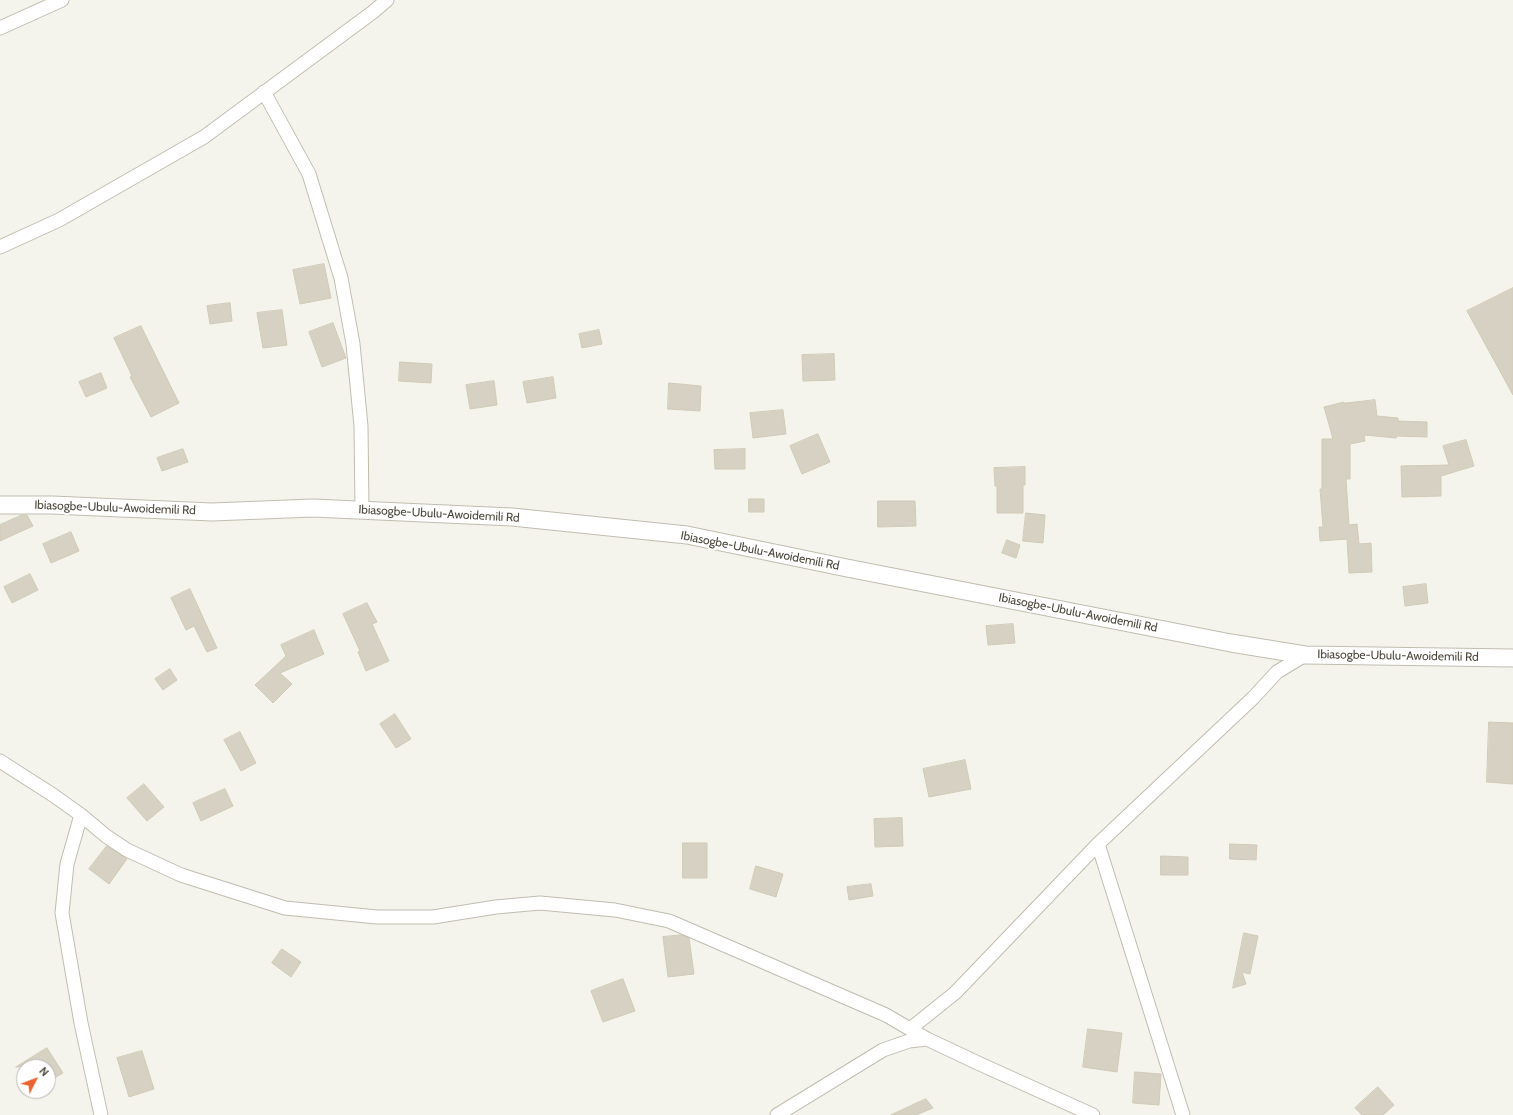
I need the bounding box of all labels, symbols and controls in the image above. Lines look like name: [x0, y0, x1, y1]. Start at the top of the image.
street label: Ibiasogbe-Ubulu-Awoidemili Rd: [34, 498, 196, 518]
street label: Ibiasogbe-Ubulu-Awoidemili Rd: [358, 503, 520, 525]
street label: Ibiasogbe-Ubulu-Awoidemili Rd: [679, 529, 841, 573]
street label: Ibiasogbe-Ubulu-Awoidemili Rd: [997, 591, 1159, 635]
street label: Ibiasogbe-Ubulu-Awoidemili Rd: [1317, 647, 1479, 665]
north arrow: [16, 1059, 56, 1099]
text: N: [36, 1064, 52, 1079]

